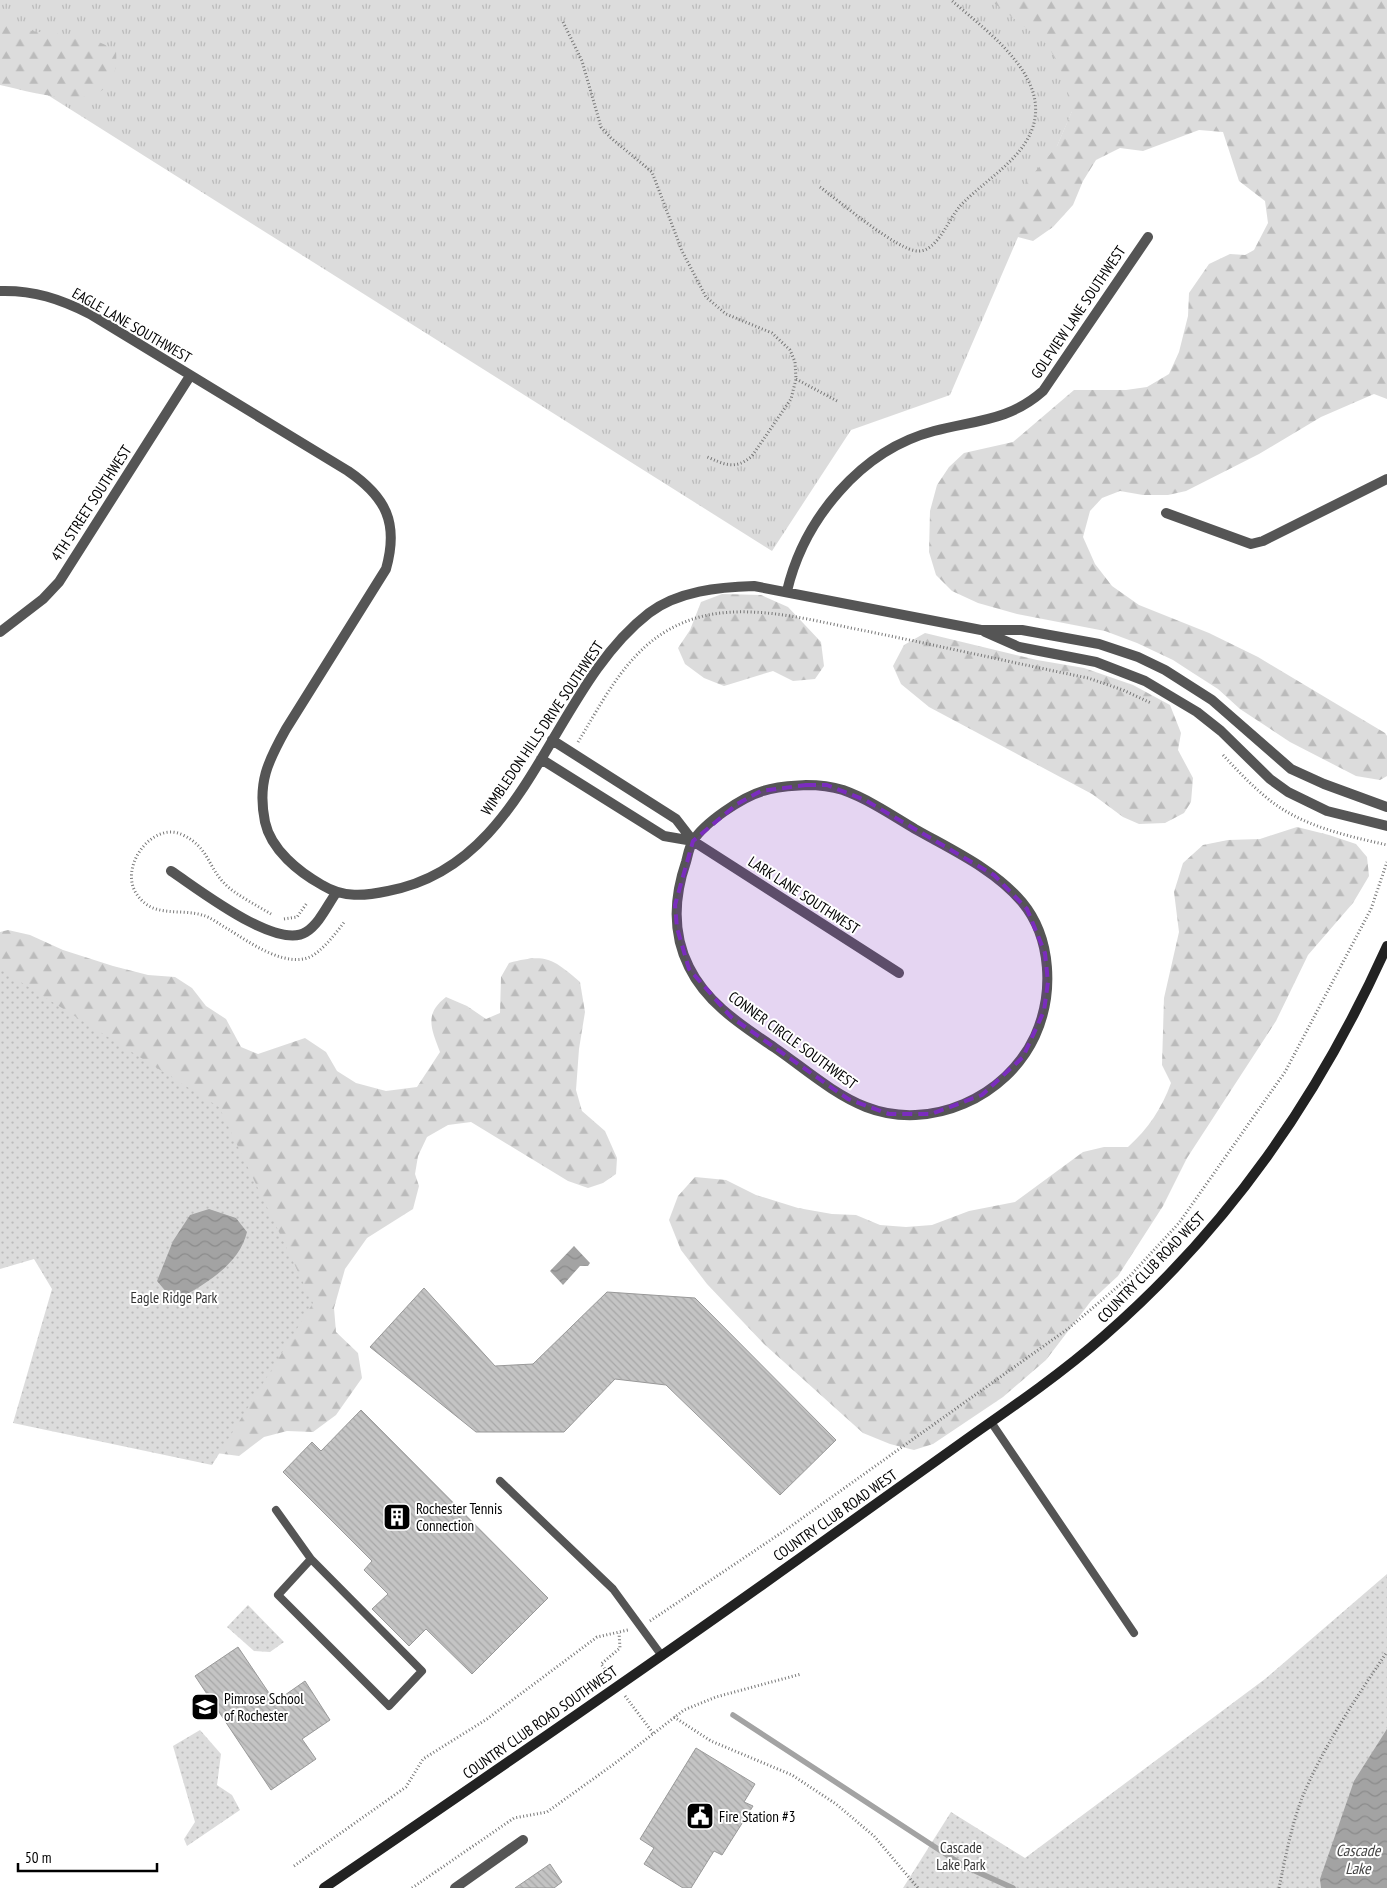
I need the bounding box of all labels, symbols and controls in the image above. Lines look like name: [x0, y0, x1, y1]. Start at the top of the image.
street label: GOLFVIEW LANE SOUTHWEST: [1027, 242, 1130, 382]
street label: EAGLE LANE SOUTHWEST: [69, 283, 195, 367]
street label: 4TH STREET SOUTHWEST: [47, 441, 136, 564]
street label: WIMBLEDON HILLS DRIVE SOUTHWEST: [477, 637, 608, 819]
street label: LARK LANE SOUTHWEST: [745, 852, 863, 938]
street label: CONNER CIRCLE SOUTHWEST: [725, 987, 861, 1093]
street label: COUNTRY CLUB ROAD WEST: [1093, 1207, 1209, 1326]
park label: Eagle Ridge Park: [131, 1288, 218, 1307]
street label: COUNTRY CLUB ROAD WEST: [769, 1465, 901, 1565]
place label: Rochester Tennis Connection: [416, 1499, 502, 1535]
building icon: Rochester Tennis Connection: [382, 1502, 412, 1532]
street label: COUNTRY CLUB ROAD SOUTHWEST: [459, 1661, 621, 1783]
place label: Pimrose School of Rochester: [224, 1689, 304, 1725]
school or university icon: Pimrose School of Rochester: [190, 1692, 220, 1722]
public building icon: Fire Station #3: [685, 1801, 715, 1831]
place label: Fire Station #3: [719, 1807, 796, 1826]
park label: Cascade Lake Park: [936, 1838, 986, 1874]
scale bar: [18, 1840, 156, 1872]
water label: Cascade Lake: [1336, 1840, 1382, 1878]
text: 50 m: [25, 1848, 51, 1867]

